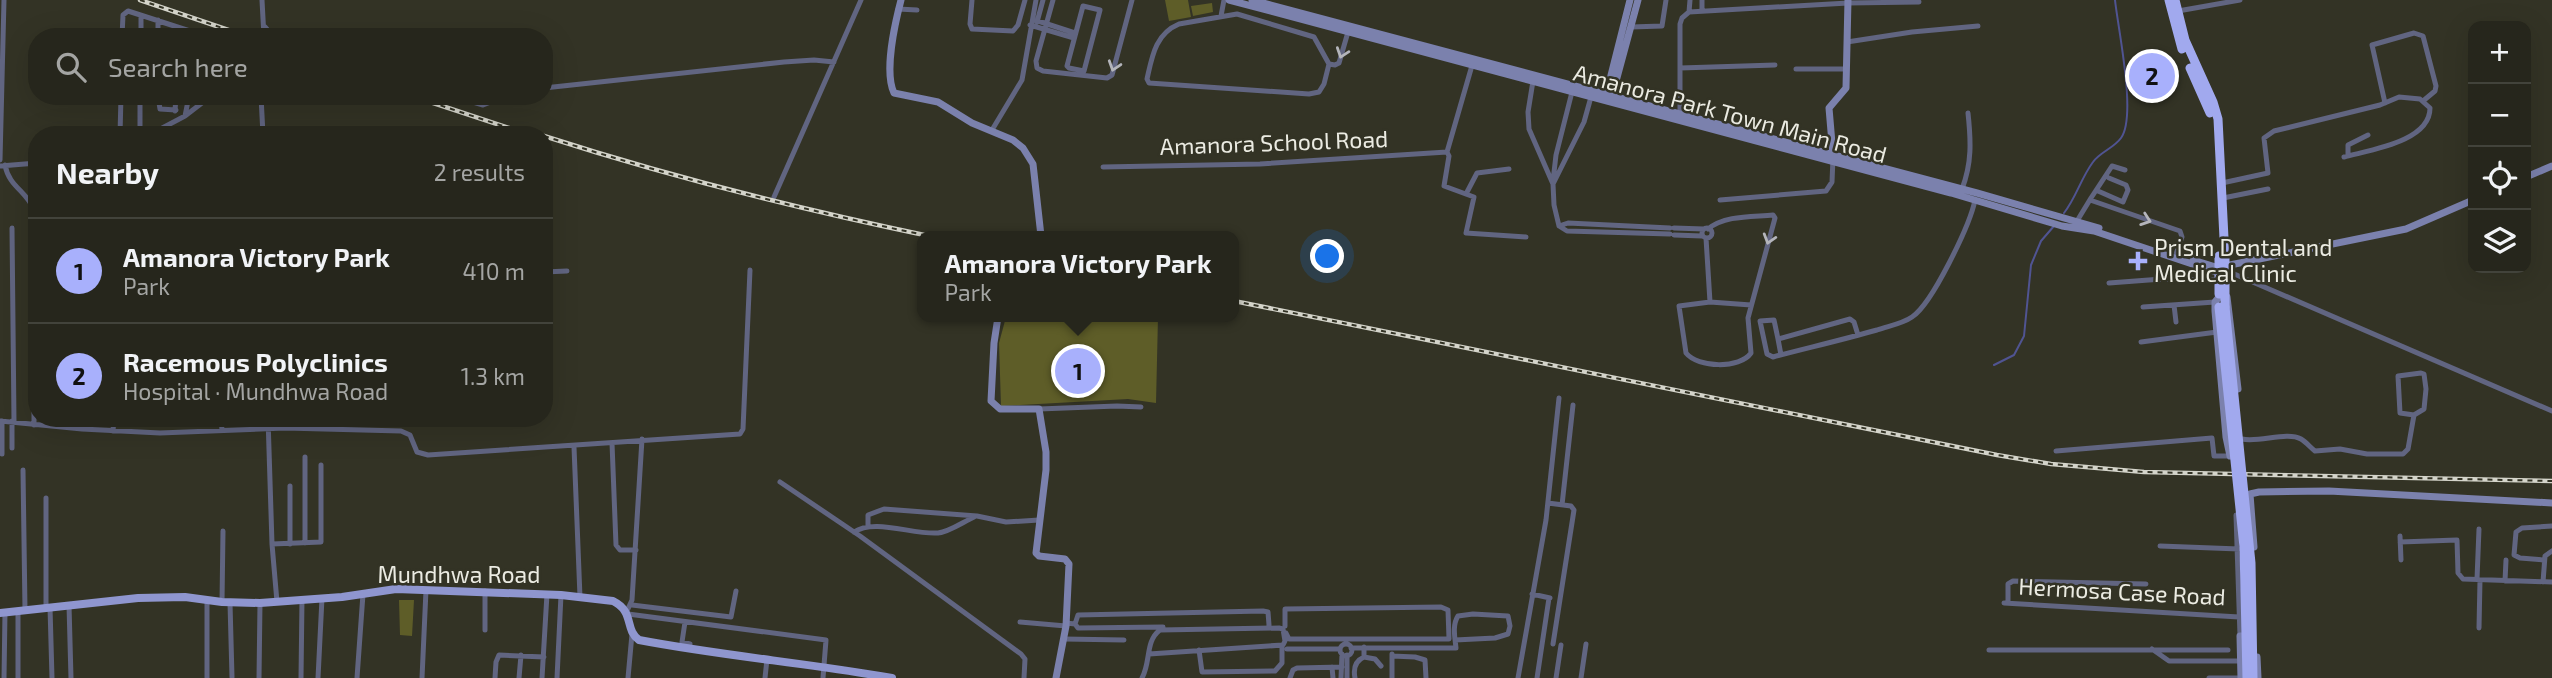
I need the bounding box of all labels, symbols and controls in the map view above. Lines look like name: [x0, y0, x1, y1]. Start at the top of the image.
map controls: [2468, 21, 2531, 273]
button: +: [2468, 21, 2531, 84]
search box: [28, 28, 553, 105]
one-way arrow: [1336, 46, 1350, 58]
icon: search: [52, 48, 90, 86]
pin: 2: [2129, 50, 2175, 102]
text: Search here: [108, 51, 248, 82]
street label: Amanora Park Town Main Road: [1571, 58, 1890, 168]
one-way arrow: [1108, 59, 1122, 71]
button: −: [2468, 84, 2531, 147]
street label: Amanora School Road: [1159, 124, 1389, 160]
button: locate: [2468, 147, 2531, 210]
text: Nearby: [56, 154, 159, 190]
text: 2 results: [434, 158, 525, 186]
button: layers: [2468, 210, 2531, 273]
one-way arrow: [2140, 212, 2152, 226]
popup: [917, 231, 1239, 322]
one-way arrow: [1763, 233, 1778, 245]
place label: Prism Dental and Medical Clinic: [2154, 233, 2332, 287]
your location: [1310, 239, 1344, 273]
text: Amanora Victory Park: [123, 241, 390, 272]
text: Amanora Victory Park: [945, 247, 1211, 278]
marker: Prism Dental and Medical Clinic: [2128, 251, 2148, 271]
text: 1: [74, 257, 84, 285]
text: 410 m: [463, 257, 525, 285]
text: Park: [123, 272, 170, 300]
text: Park: [945, 278, 992, 306]
pin: 1: [1055, 345, 1101, 397]
text: Racemous Polyclinics: [123, 346, 388, 377]
text: 2: [72, 362, 86, 390]
text: 1.3 km: [461, 362, 525, 390]
text: Hospital · Mundhwa Road: [123, 377, 388, 405]
street label: Mundhwa Road: [378, 560, 540, 588]
street label: Hermosa Case Road: [2018, 572, 2226, 610]

